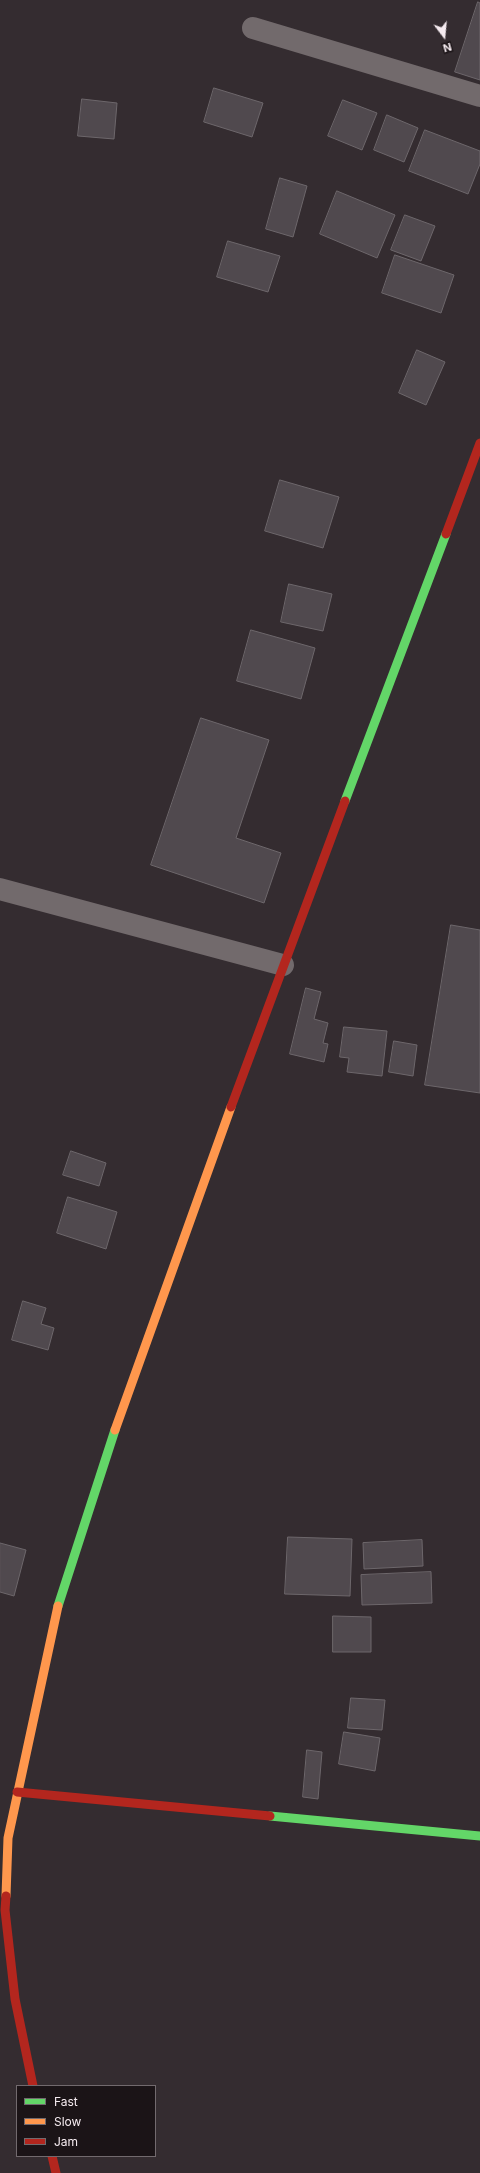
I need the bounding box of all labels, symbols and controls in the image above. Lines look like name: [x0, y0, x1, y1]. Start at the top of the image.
north arrow: [424, 16, 464, 56]
text: N: [441, 40, 453, 55]
legend: [16, 2085, 156, 2157]
text: Fast: [54, 2094, 78, 2109]
text: Slow: [54, 2114, 81, 2129]
text: Jam: [54, 2134, 78, 2149]

